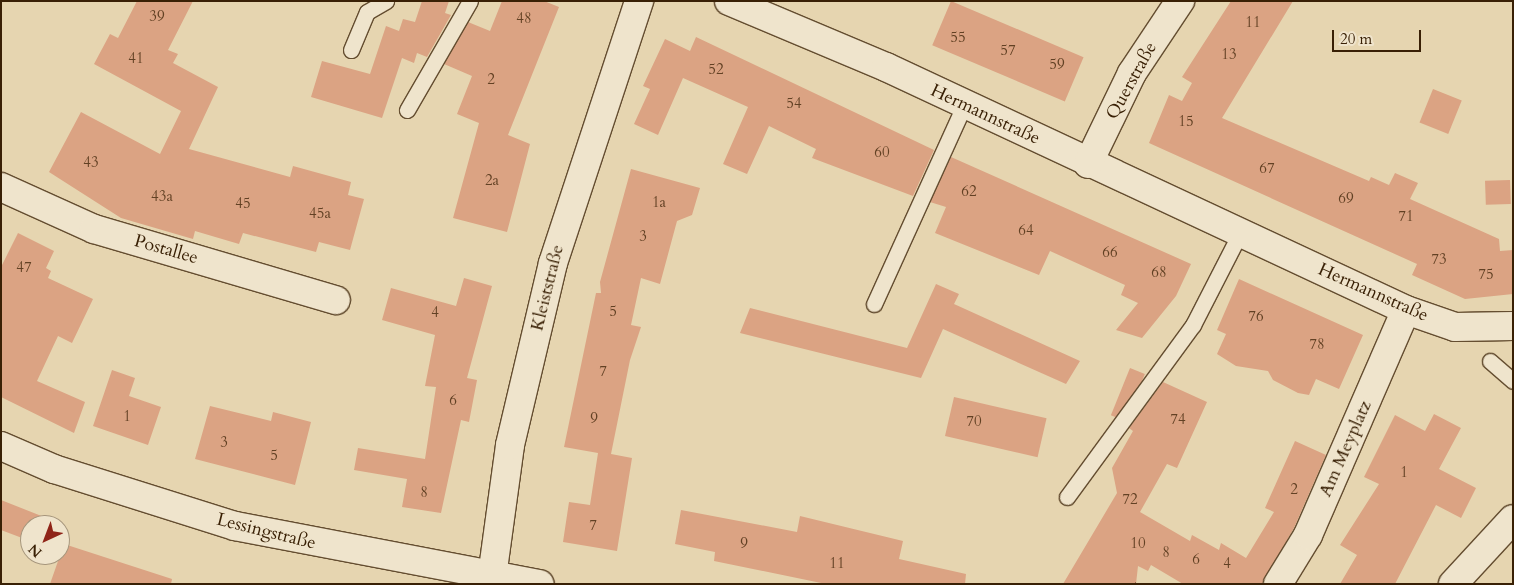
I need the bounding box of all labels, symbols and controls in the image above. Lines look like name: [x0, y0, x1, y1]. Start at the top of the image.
house number: 39: [149, 8, 165, 26]
house number: 48: [516, 10, 532, 28]
house number: 11: [1245, 14, 1261, 32]
scale bar: [1334, 20, 1423, 52]
house number: 55: [950, 29, 966, 47]
text: 20 m: [1340, 29, 1372, 49]
street label: Querstraße: [1102, 39, 1162, 123]
house number: 57: [1000, 42, 1016, 60]
house number: 13: [1221, 46, 1237, 64]
house number: 41: [128, 50, 144, 68]
house number: 59: [1049, 56, 1065, 74]
house number: 52: [708, 61, 724, 79]
house number: 2: [487, 71, 495, 89]
street label: Hermannstraße: [927, 80, 1043, 150]
house number: 54: [786, 95, 802, 113]
house number: 15: [1178, 113, 1194, 131]
house number: 60: [874, 144, 890, 162]
house number: 43: [83, 154, 99, 172]
house number: 67: [1259, 160, 1275, 178]
house number: 2a: [485, 172, 499, 190]
house number: 62: [961, 183, 977, 201]
house number: 43a: [151, 188, 173, 206]
house number: 69: [1338, 190, 1354, 208]
house number: 1a: [652, 194, 666, 212]
house number: 45: [235, 195, 251, 213]
house number: 45a: [309, 205, 331, 223]
house number: 71: [1398, 208, 1414, 226]
house number: 64: [1018, 222, 1034, 240]
house number: 3: [639, 228, 647, 246]
street label: Postallee: [132, 231, 200, 269]
street label: Kleiststraße: [527, 243, 569, 333]
house number: 66: [1102, 244, 1118, 262]
house number: 73: [1431, 251, 1447, 269]
house number: 47: [16, 259, 32, 277]
street label: Hermannstraße: [1315, 259, 1431, 327]
house number: 68: [1151, 264, 1167, 282]
house number: 75: [1478, 266, 1494, 284]
house number: 5: [609, 303, 617, 321]
house number: 4: [431, 304, 439, 322]
house number: 76: [1248, 308, 1264, 326]
house number: 78: [1309, 336, 1325, 354]
house number: 7: [599, 363, 607, 381]
house number: 6: [449, 392, 457, 410]
street label: Am Meyplatz: [1315, 397, 1377, 501]
house number: 1: [123, 408, 131, 426]
house number: 9: [590, 410, 598, 428]
house number: 74: [1170, 411, 1186, 429]
house number: 70: [966, 413, 982, 431]
house number: 3: [220, 434, 228, 452]
house number: 5: [270, 447, 278, 465]
house number: 1: [1400, 464, 1408, 482]
house number: 2: [1290, 481, 1298, 499]
house number: 8: [420, 484, 428, 502]
house number: 72: [1122, 491, 1138, 509]
street label: Lessingstraße: [214, 509, 318, 555]
north arrow: [20, 515, 70, 565]
house number: 7: [589, 517, 597, 535]
house number: 9: [740, 535, 748, 553]
house number: 10: [1130, 535, 1146, 553]
text: N: [24, 540, 46, 562]
house number: 8: [1162, 544, 1170, 562]
house number: 6: [1192, 551, 1200, 569]
house number: 11: [829, 555, 845, 573]
house number: 4: [1223, 555, 1231, 573]

